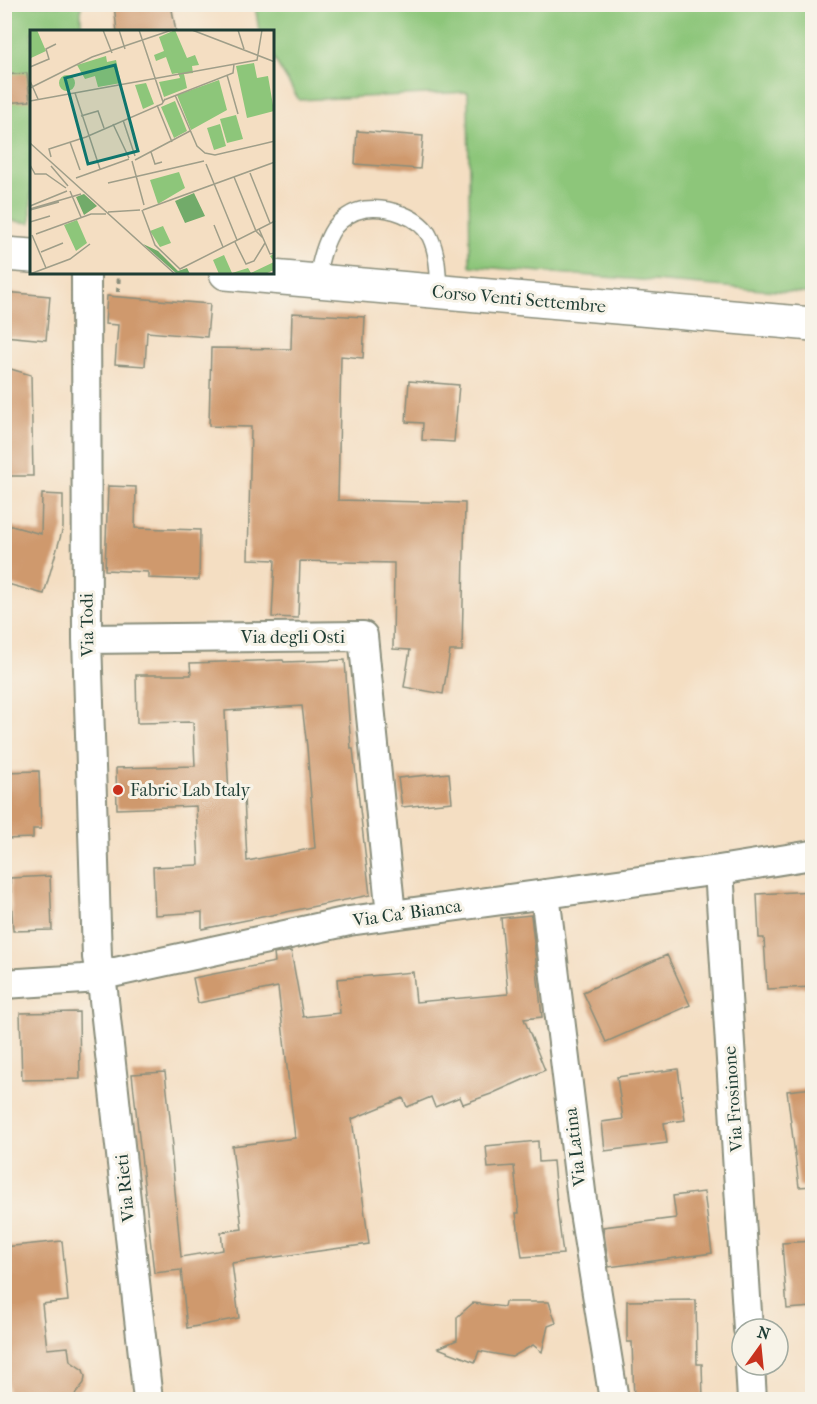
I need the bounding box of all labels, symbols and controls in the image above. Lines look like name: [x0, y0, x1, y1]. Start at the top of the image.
inset map: [30, 30, 274, 274]
street label: Corso Venti Settembre: [431, 281, 607, 318]
street label: Via Todi: [76, 592, 99, 658]
street label: Via degli Osti: [240, 627, 346, 648]
place label: Fabric Lab Italy: [130, 780, 251, 801]
marker: Fabric Lab Italy: [111, 783, 125, 797]
street label: Via Ca' Bianca: [351, 895, 463, 932]
street label: Via Frosinone: [719, 1045, 748, 1154]
street label: Via Latina: [560, 1106, 591, 1188]
street label: Via Rieti: [111, 1152, 140, 1224]
north arrow: [730, 1317, 790, 1377]
text: N: [755, 1322, 773, 1344]

